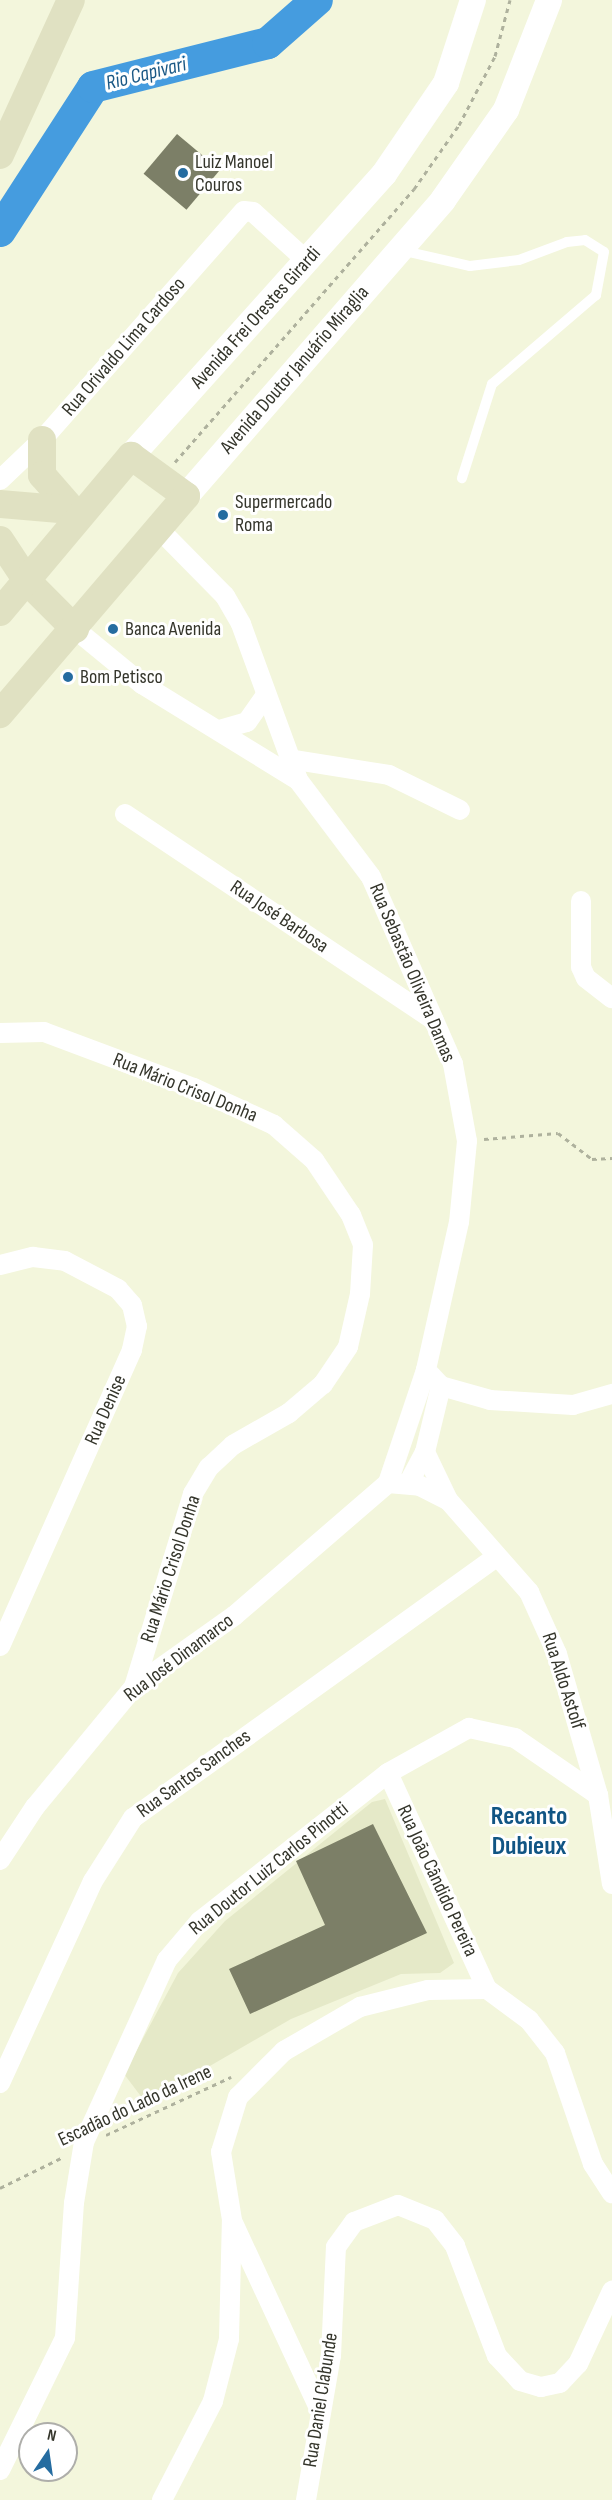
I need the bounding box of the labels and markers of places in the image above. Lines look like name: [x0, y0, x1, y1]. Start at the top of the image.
place label: Luiz Manoel Couros: [195, 150, 273, 197]
marker: Luiz Manoel Couros: [176, 166, 190, 180]
place label: Supermercado Roma: [235, 491, 332, 538]
marker: Supermercado Roma: [216, 508, 230, 522]
place label: Banca Avenida: [125, 617, 221, 641]
marker: Banca Avenida: [106, 622, 120, 636]
place label: Bom Petisco: [80, 665, 163, 689]
marker: Bom Petisco: [61, 670, 75, 684]

